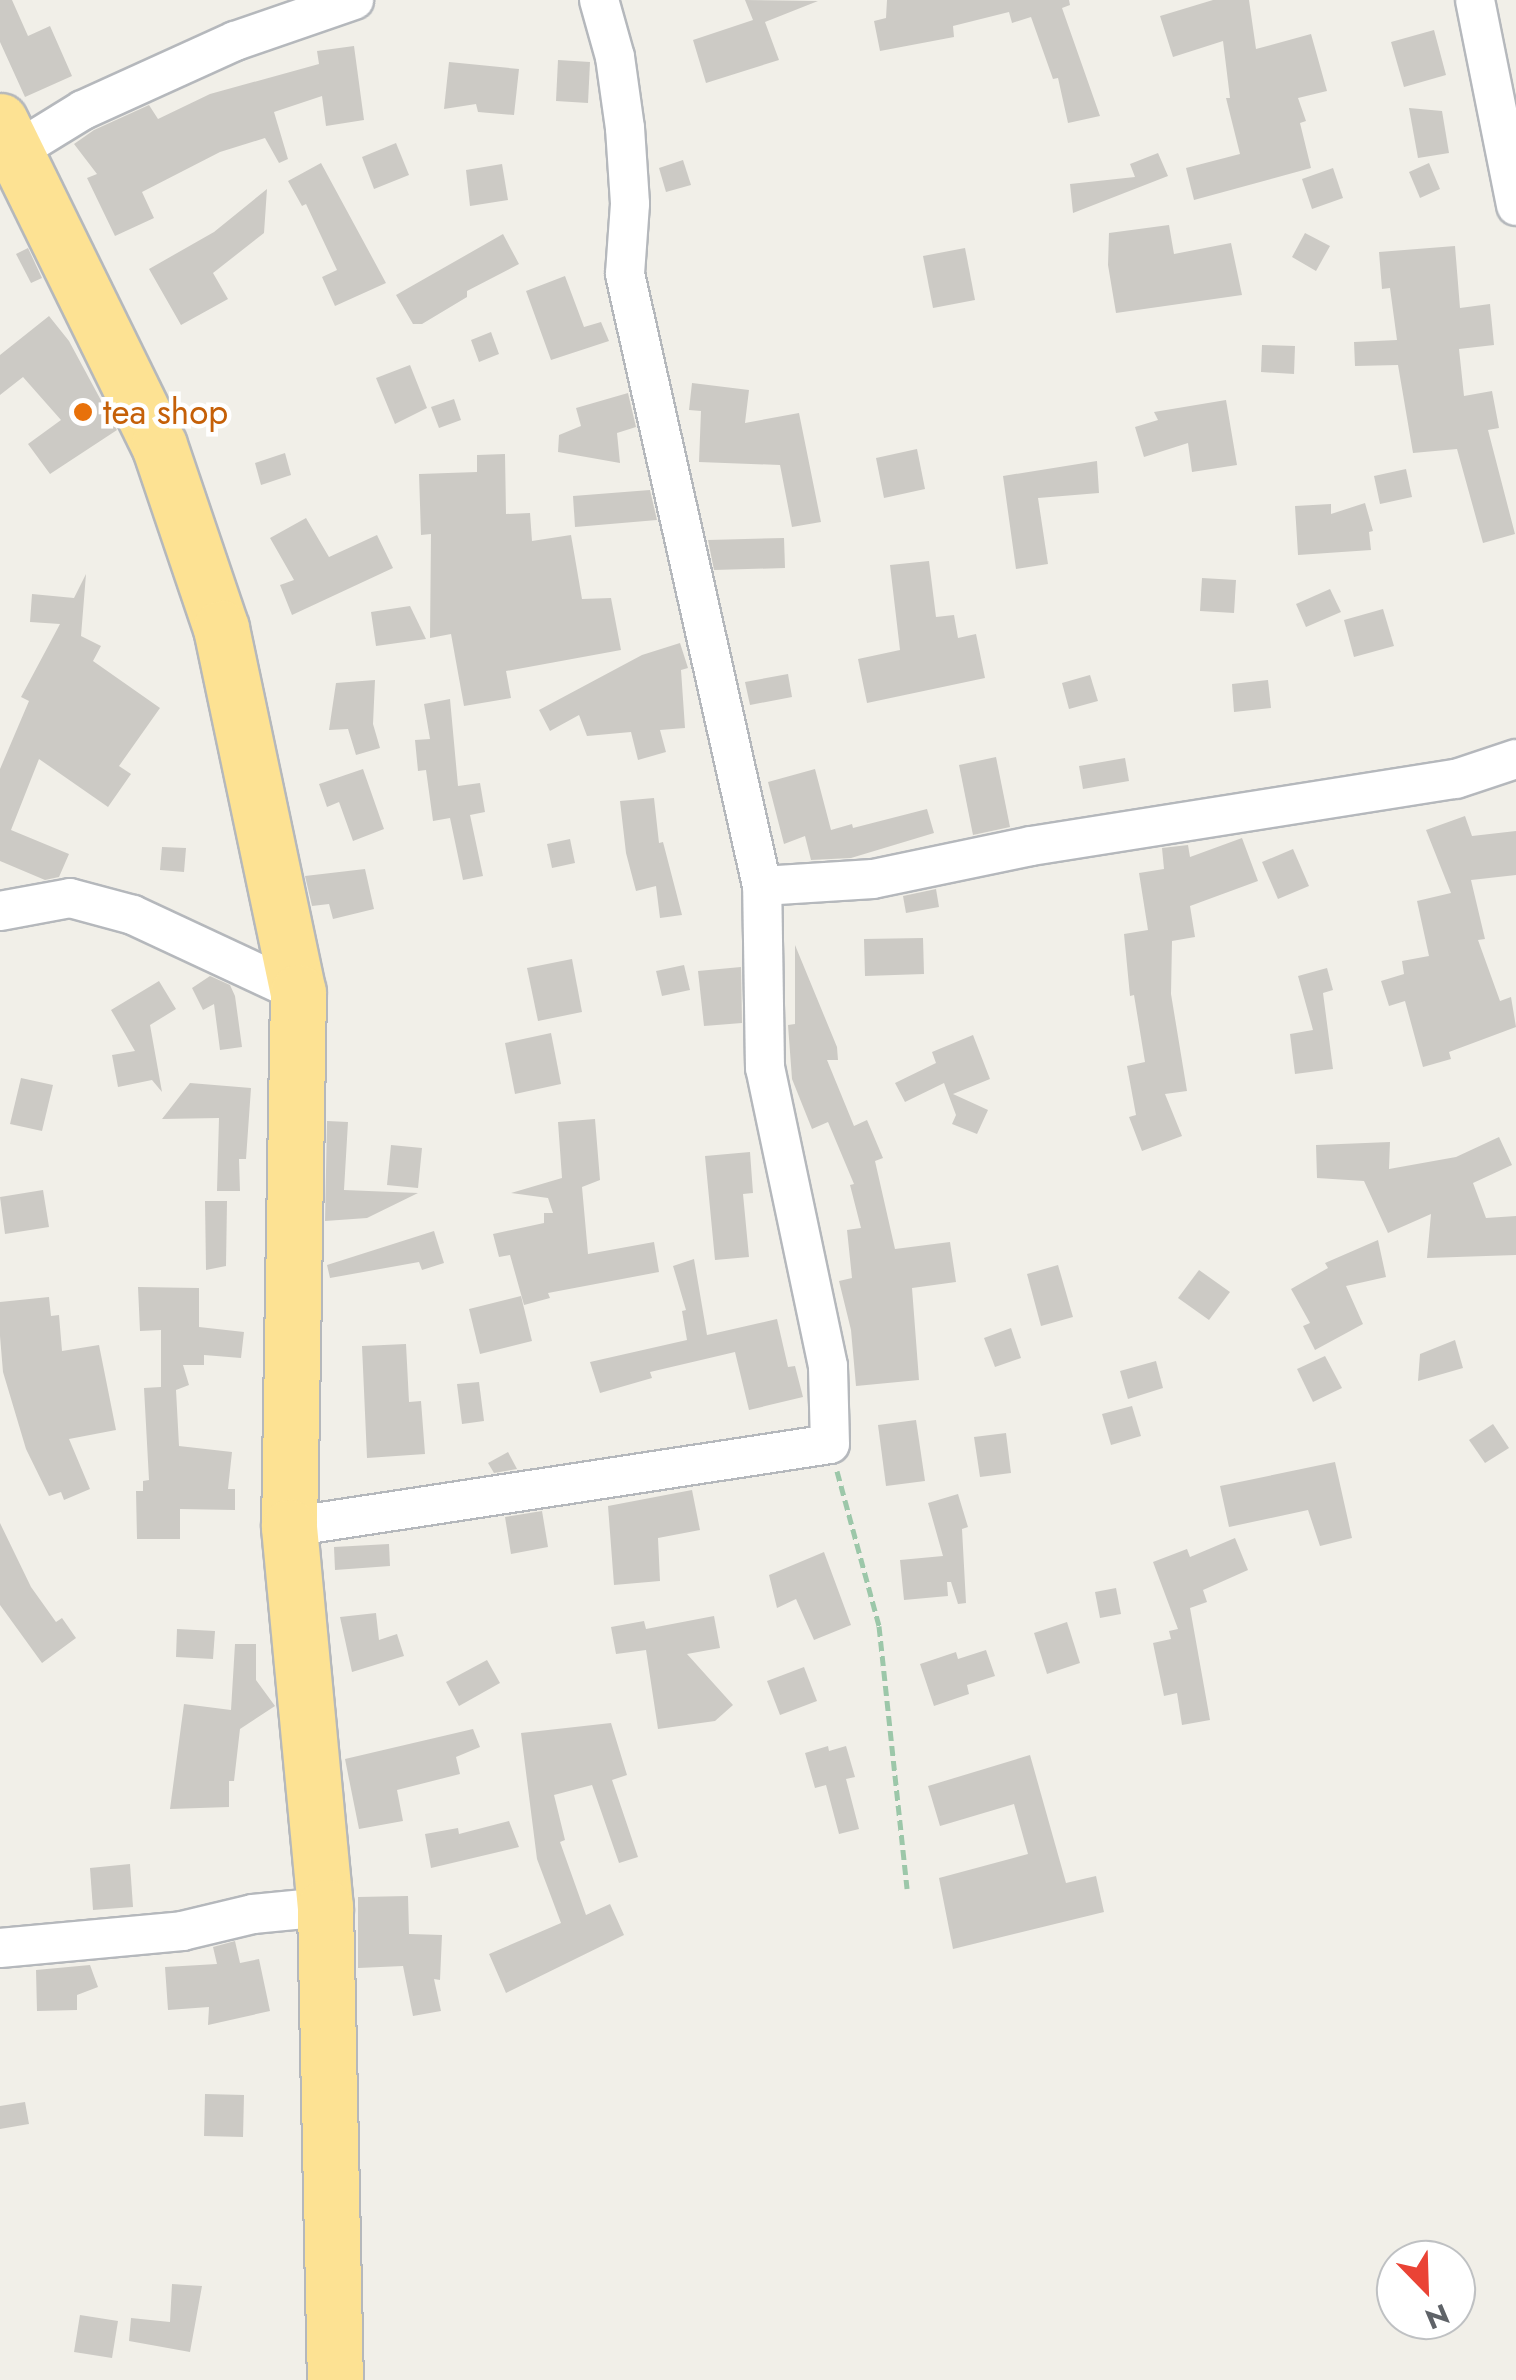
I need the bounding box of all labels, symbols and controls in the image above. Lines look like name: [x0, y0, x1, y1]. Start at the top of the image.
place label: tea shop: [103, 391, 228, 433]
marker: tea shop: [72, 401, 94, 423]
north arrow: [1376, 2240, 1476, 2340]
text: N: [1419, 2293, 1455, 2339]

